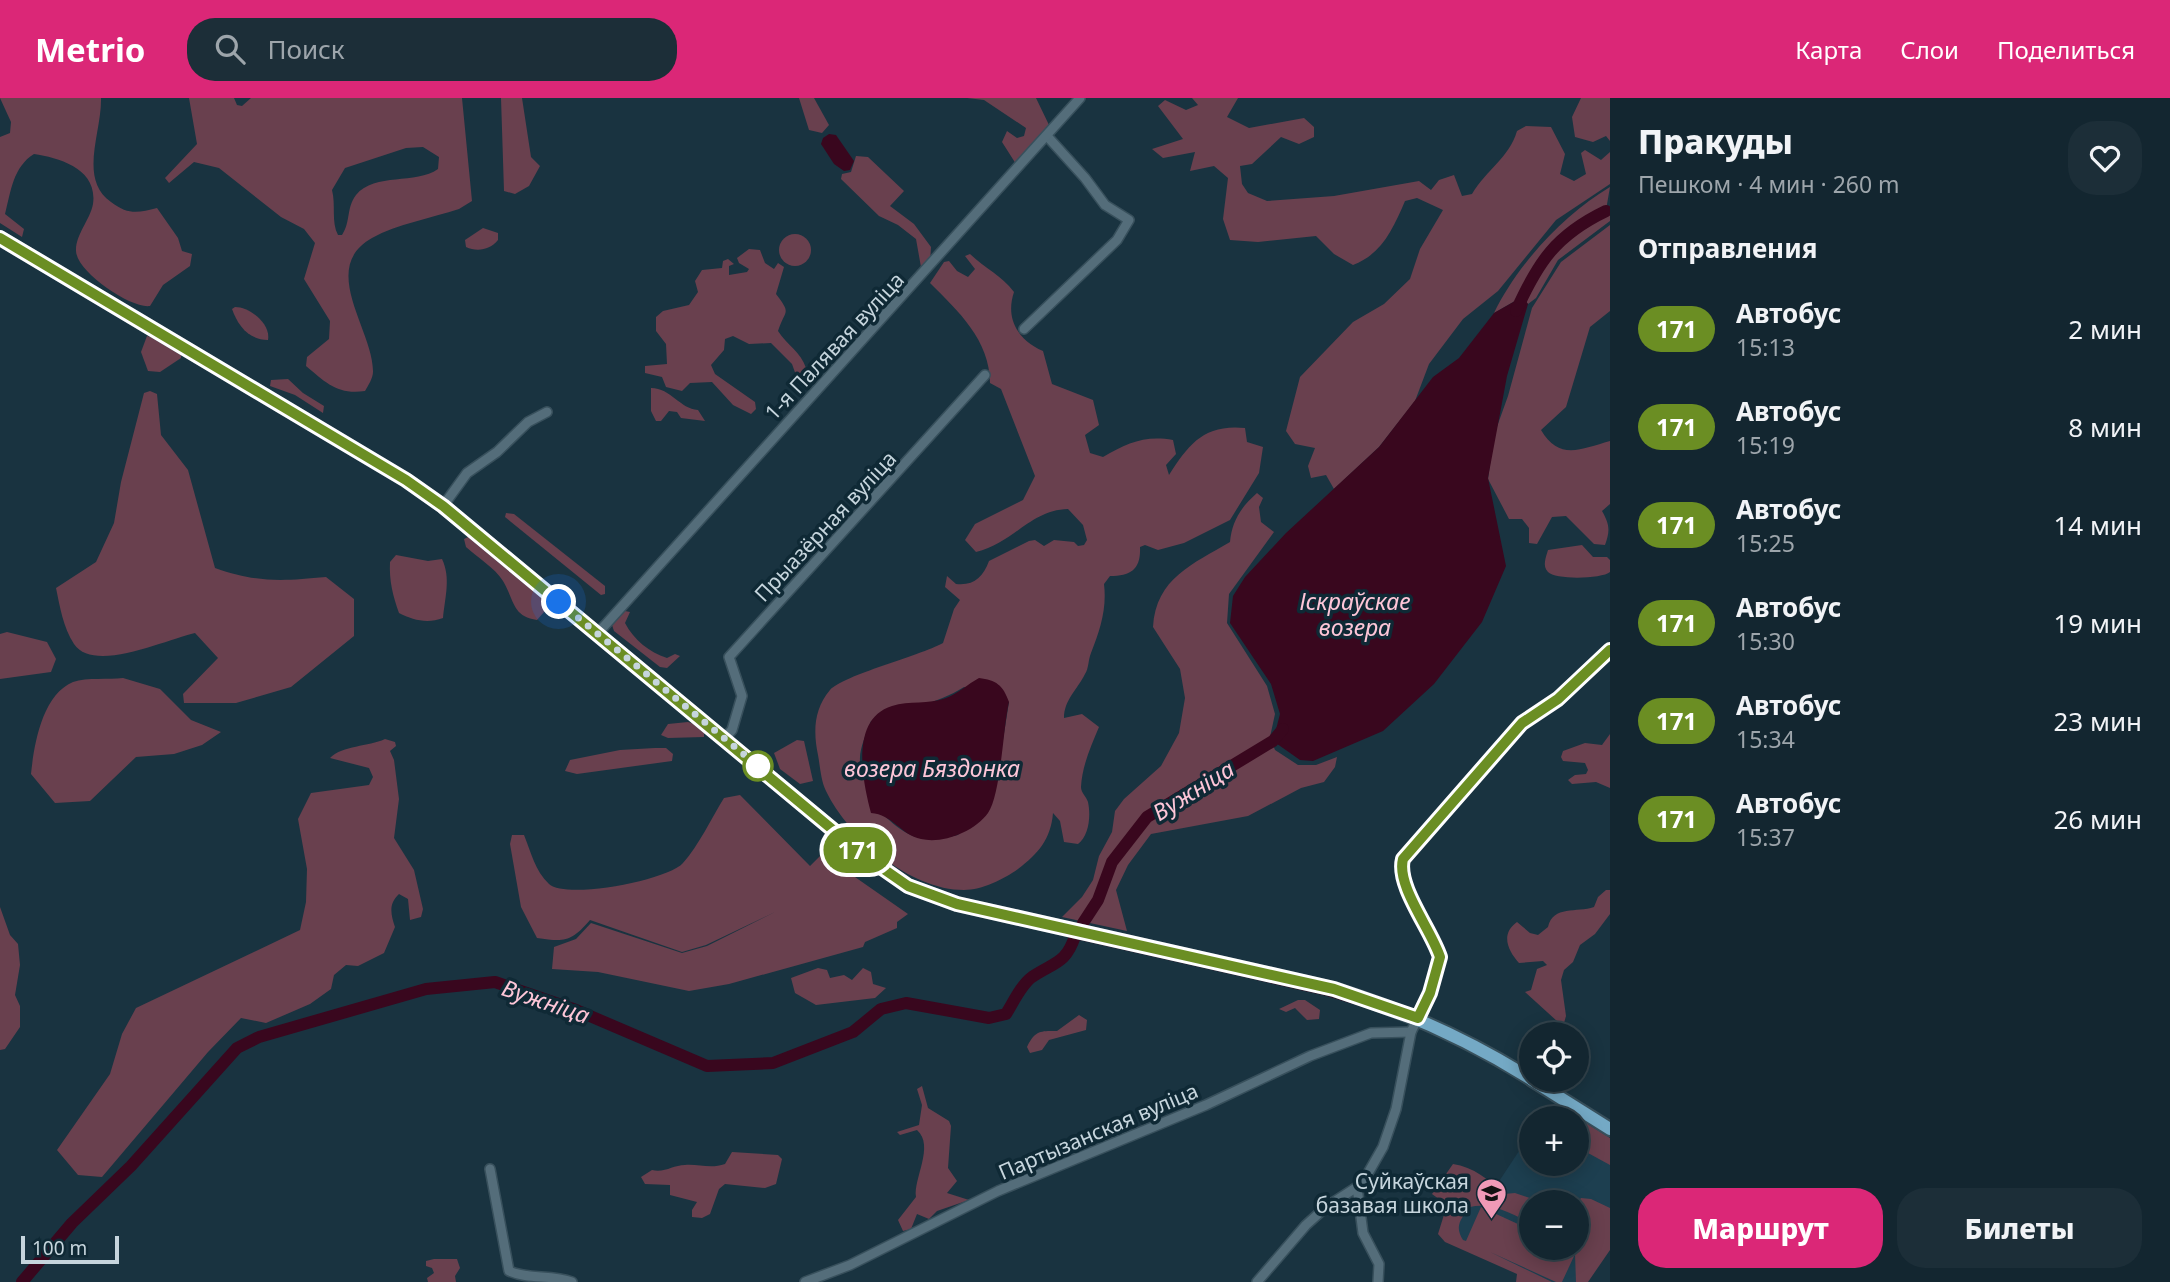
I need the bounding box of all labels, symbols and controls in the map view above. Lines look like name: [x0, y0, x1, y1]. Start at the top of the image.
search box: [187, 18, 677, 81]
text: Metrio: [35, 27, 145, 72]
icon: search: [211, 30, 249, 68]
text: Поиск: [267, 31, 345, 67]
text: Карта: [1795, 33, 1862, 66]
text: Слои: [1900, 33, 1959, 66]
text: Поделиться: [1997, 33, 2135, 66]
text: Пракуды: [1638, 119, 1793, 164]
button: heart: [2068, 121, 2142, 195]
text: Пешком · 4 мин · 260 m: [1638, 168, 1900, 200]
text: Отправления: [1638, 230, 1817, 266]
street label: 1-я Палявая вуліца: [758, 266, 910, 426]
text: Автобус: [1736, 295, 1841, 331]
text: 2 мин: [2068, 311, 2142, 347]
text: 171: [1656, 312, 1697, 345]
text: 15:13: [1736, 331, 1795, 363]
text: Автобус: [1736, 393, 1841, 429]
text: 8 мин: [2068, 409, 2142, 445]
text: 171: [1656, 410, 1697, 443]
text: 15:19: [1736, 429, 1795, 461]
street label: Прыазёрная вуліца: [748, 445, 902, 607]
text: Автобус: [1736, 491, 1841, 527]
text: 14 мин: [2053, 507, 2142, 543]
text: 171: [1656, 508, 1697, 541]
text: 15:25: [1736, 527, 1795, 559]
your location: [541, 584, 576, 619]
water label: Іскраўскае возера: [1299, 585, 1411, 643]
text: Автобус: [1736, 589, 1841, 625]
text: 19 мин: [2053, 605, 2142, 641]
text: 171: [1656, 606, 1697, 639]
text: 15:30: [1736, 625, 1795, 657]
text: Автобус: [1736, 687, 1841, 723]
text: 23 мин: [2053, 703, 2142, 739]
text: 171: [1656, 704, 1697, 737]
text: 15:34: [1736, 723, 1795, 755]
unlabelled marker: [743, 751, 773, 781]
water label: возера Бяздонка: [844, 752, 1020, 784]
water label: Вужніца: [1146, 752, 1240, 828]
text: Автобус: [1736, 785, 1841, 821]
text: 26 мин: [2053, 801, 2142, 837]
text: 171: [1656, 802, 1697, 835]
text: 15:37: [1736, 821, 1795, 853]
line badge: 171: [818, 827, 898, 873]
text: 171: [837, 833, 879, 866]
water label: Вужніца: [498, 971, 594, 1031]
map controls: [1519, 1022, 1589, 1260]
button: locate: [1519, 1022, 1589, 1092]
street label: Партызанская вуліца: [994, 1076, 1202, 1186]
button: +: [1519, 1106, 1589, 1176]
place label: Суйкаўская базавая школа: [1316, 1167, 1469, 1219]
school or university icon: Суйкаўская базавая школа: [1475, 1176, 1509, 1220]
button: Маршрут: [1638, 1188, 1883, 1268]
button: Билеты: [1897, 1188, 2142, 1268]
button: −: [1519, 1190, 1589, 1260]
scale bar: [21, 1233, 119, 1265]
text: 100 m: [32, 1235, 87, 1261]

